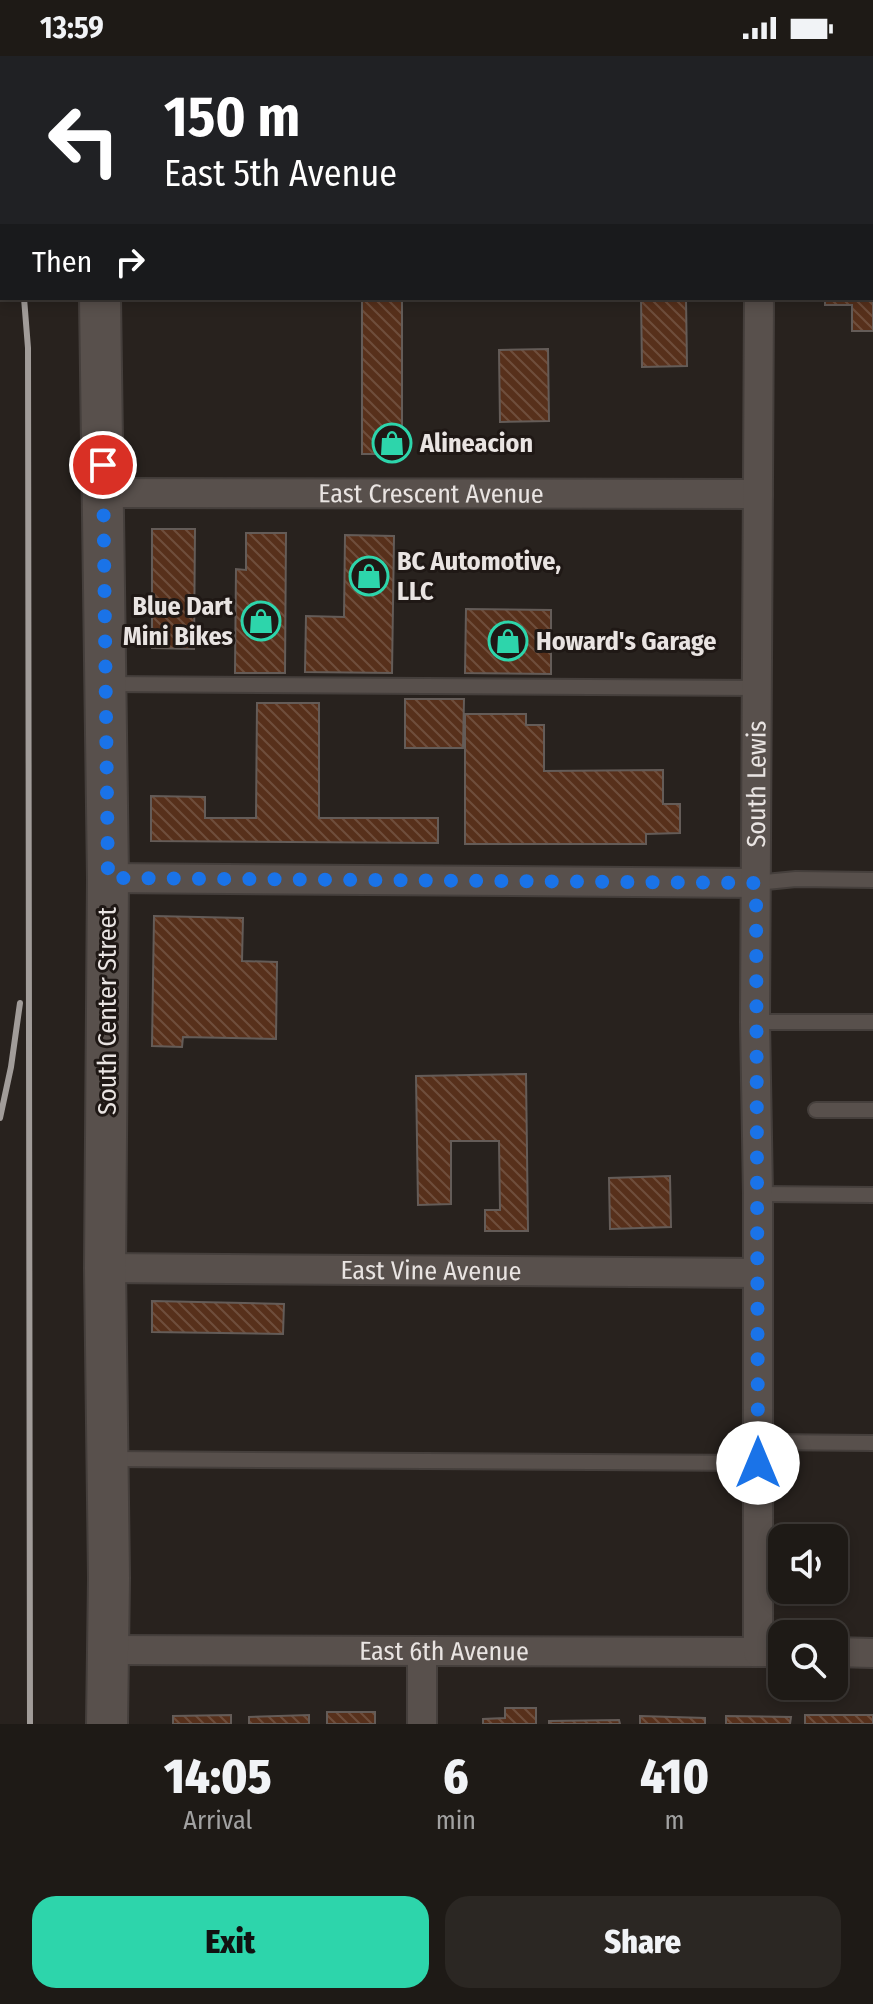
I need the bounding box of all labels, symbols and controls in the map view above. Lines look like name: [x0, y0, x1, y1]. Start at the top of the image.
text: 13:59: [40, 10, 104, 46]
text: 150 m: [164, 84, 300, 151]
icon: left: [32, 88, 136, 192]
text: East 5th Avenue: [164, 152, 397, 196]
icon: right: [108, 240, 152, 284]
text: Then: [32, 244, 92, 280]
shop icon: Alineacion: [371, 422, 413, 464]
place label: Alineacion: [419, 428, 533, 459]
pin: [69, 431, 137, 499]
icon: arrive: [81, 443, 125, 487]
street label: East Crescent Avenue: [318, 478, 544, 510]
place label: BC Automotive, LLC: [397, 546, 561, 607]
shop icon: BC Automotive, LLC: [348, 555, 390, 597]
place label: Blue Dart Mini Bikes: [123, 591, 234, 652]
shop icon: Blue Dart Mini Bikes: [240, 600, 282, 642]
shop icon: Howard's Garage: [487, 620, 529, 662]
place label: Howard's Garage: [536, 626, 716, 657]
street label: South Lewis: [741, 720, 773, 848]
street label: South Center Street: [92, 907, 123, 1115]
street label: East Vine Avenue: [340, 1255, 522, 1287]
position arrow: [716, 1421, 800, 1505]
map controls: [768, 1524, 848, 1700]
button: sound: [768, 1524, 848, 1604]
button: search: [768, 1620, 848, 1700]
street label: East 6th Avenue: [359, 1636, 529, 1667]
text: 14:05: [164, 1748, 272, 1806]
text: 6: [443, 1748, 469, 1806]
text: 410: [640, 1748, 709, 1806]
text: Arrival: [183, 1805, 252, 1836]
text: min: [436, 1805, 476, 1836]
text: m: [664, 1805, 684, 1836]
button: Exit: [32, 1896, 429, 1988]
button: Share: [445, 1896, 841, 1988]

